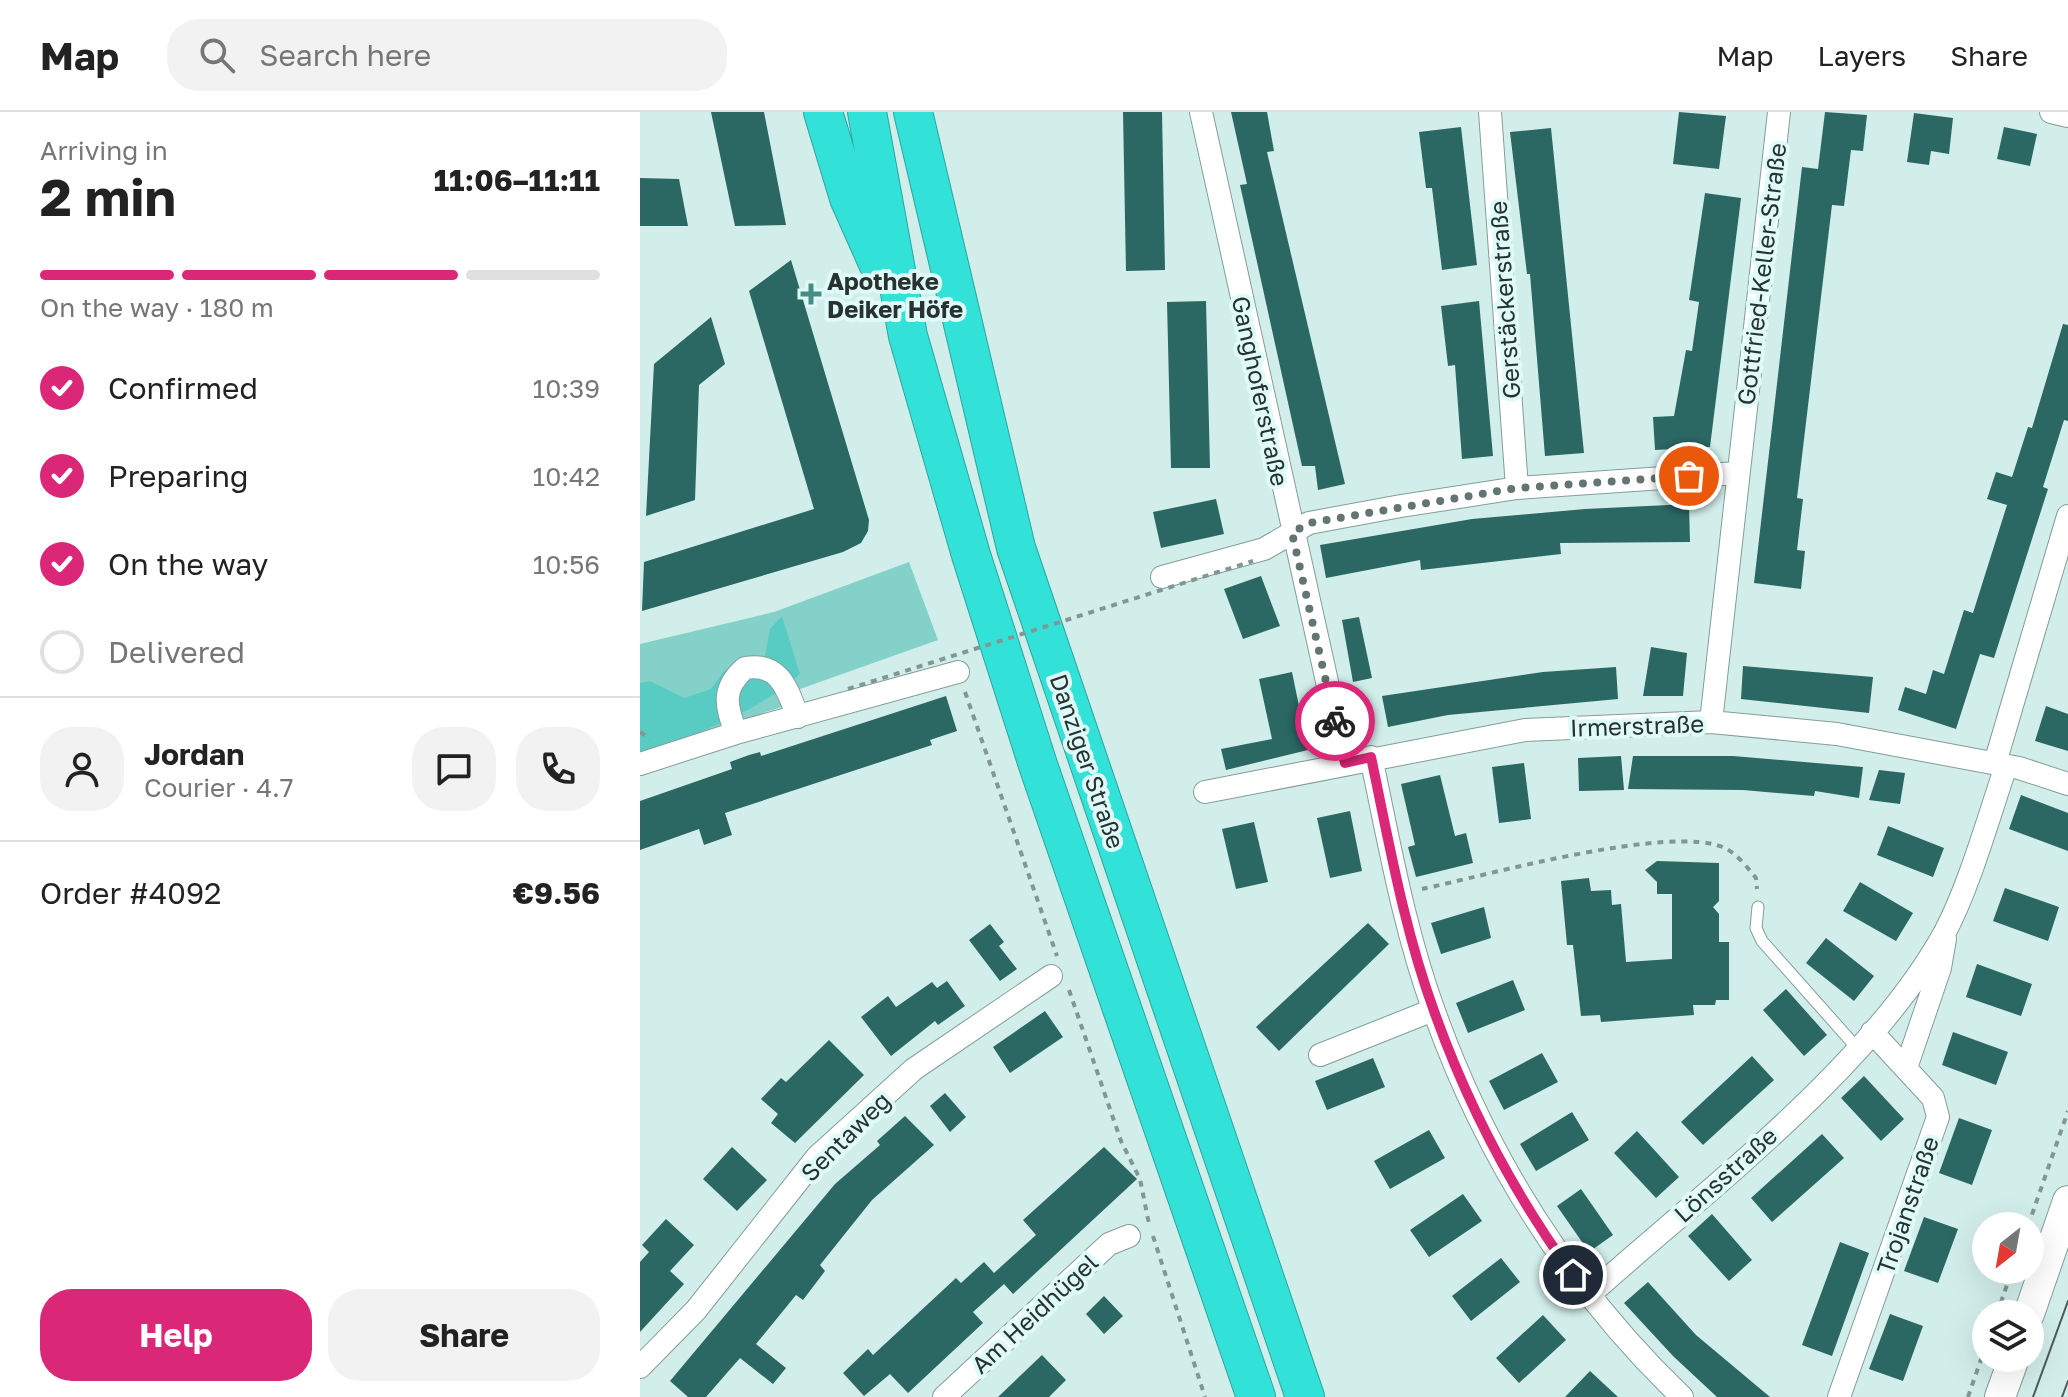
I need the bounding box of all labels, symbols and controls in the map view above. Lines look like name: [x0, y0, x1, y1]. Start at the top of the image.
search box: [167, 19, 727, 91]
text: Map: [40, 33, 119, 78]
icon: search: [195, 33, 239, 77]
text: Search here: [259, 37, 431, 73]
text: Map: [1716, 39, 1774, 72]
text: Layers: [1818, 39, 1906, 72]
text: Share: [1950, 39, 2028, 72]
text: Arriving in: [40, 135, 168, 166]
street label: Gottfried-Keller-Straße: [1731, 141, 1791, 407]
text: 11:06–11:11: [434, 162, 600, 198]
text: 2 min: [40, 165, 176, 227]
street label: Gerstäckerstraße: [1483, 200, 1525, 400]
place label: Apotheke Deiker Höfe: [827, 266, 963, 323]
marker: Apotheke Deiker Höfe: [802, 285, 820, 303]
text: On the way · 180 m: [40, 292, 274, 323]
street label: Ganghoferstraße: [1227, 293, 1295, 489]
icon: check: [40, 366, 84, 410]
text: Confirmed: [108, 370, 258, 406]
text: 10:39: [533, 373, 600, 404]
pin: [1655, 442, 1723, 510]
icon: check: [40, 454, 84, 498]
icon: bag: [1667, 454, 1711, 498]
text: Preparing: [108, 458, 249, 494]
text: 10:42: [533, 461, 600, 492]
icon: check: [40, 542, 84, 586]
text: On the way: [108, 546, 268, 582]
text: 10:56: [533, 549, 600, 580]
text: Delivered: [108, 634, 245, 670]
street label: Danziger Straße: [1045, 670, 1131, 852]
courier: [1295, 681, 1375, 761]
icon: bike: [1313, 699, 1357, 743]
street label: Irmerstraße: [1569, 708, 1705, 742]
button: person: [40, 727, 124, 811]
button: chat: [412, 727, 496, 811]
button: phone: [516, 727, 600, 811]
text: Jordan: [144, 736, 244, 772]
text: Courier · 4.7: [144, 772, 294, 803]
text: Order #4092: [40, 875, 222, 911]
text: €9.56: [513, 875, 600, 911]
street label: Sentaweg: [794, 1085, 896, 1187]
street label: Lönsstraße: [1668, 1120, 1782, 1228]
street label: Trojanstraße: [1870, 1132, 1944, 1278]
north arrow: [1972, 1212, 2044, 1284]
map controls: [1972, 1212, 2044, 1372]
pin: [1539, 1241, 1607, 1309]
street label: Am Heidhügel: [965, 1247, 1103, 1379]
icon: home: [1551, 1253, 1595, 1297]
button: Help: [40, 1289, 312, 1381]
button: Share: [328, 1289, 600, 1381]
button: layers: [1972, 1300, 2044, 1372]

